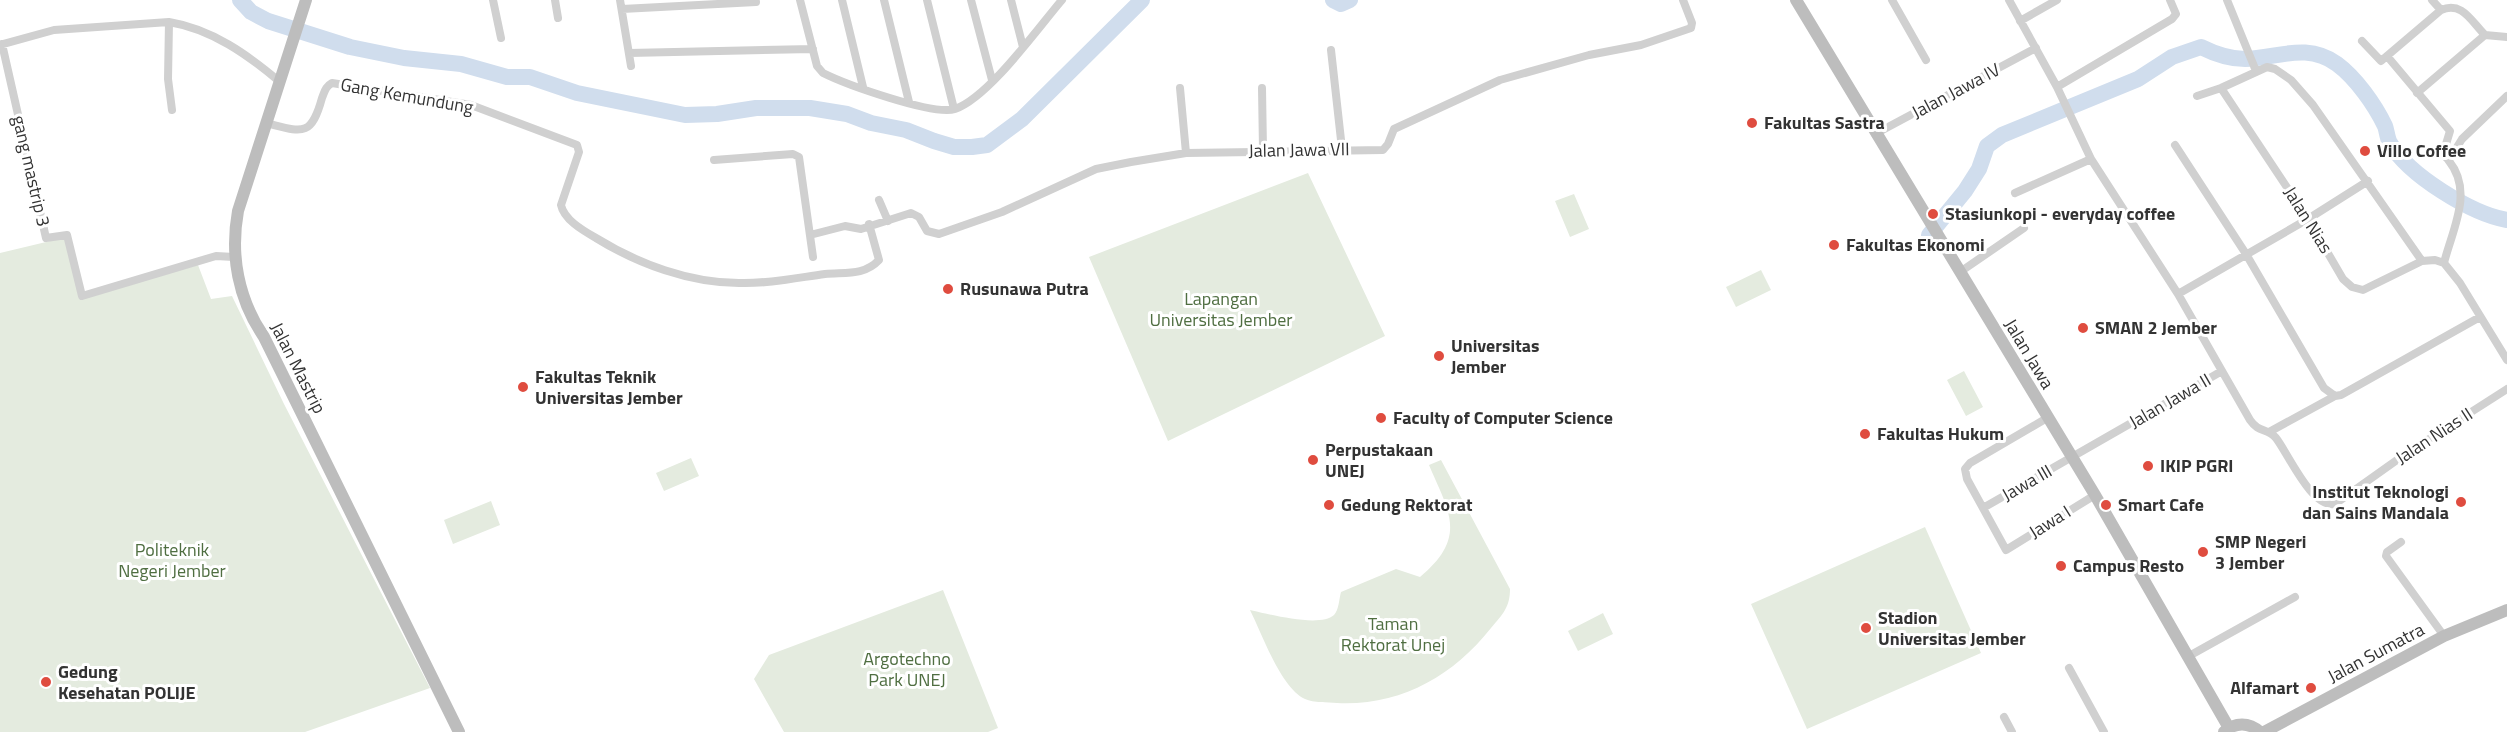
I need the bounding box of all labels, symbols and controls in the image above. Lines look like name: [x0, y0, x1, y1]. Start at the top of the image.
street label: Jalan Jawa IV: [1907, 56, 2005, 125]
street label: Gang Kemundung: [339, 71, 476, 120]
place label: Fakultas Sastra: [1764, 109, 1885, 136]
street label: gang mastrip 3: [6, 113, 57, 229]
marker: Fakultas Sastra: [1745, 116, 1759, 130]
street label: Jalan Jawa VII: [1248, 135, 1350, 164]
place label: Villo Coffee: [2377, 137, 2466, 164]
marker: Villo Coffee: [2358, 144, 2372, 158]
street label: Jalan Nias: [2277, 181, 2340, 258]
place label: Stasiunkopi - everyday coffee: [1945, 200, 2175, 227]
marker: Stasiunkopi - everyday coffee: [1926, 207, 1940, 221]
place label: Fakultas Ekonomi: [1846, 231, 1985, 258]
marker: Fakultas Ekonomi: [1827, 238, 1841, 252]
place label: Rusunawa Putra: [960, 275, 1089, 302]
marker: Rusunawa Putra: [941, 282, 955, 296]
park label: Lapangan Universitas Jember: [1149, 285, 1293, 333]
street label: Jalan Jawa: [1998, 313, 2061, 394]
place label: SMAN 2 Jember: [2095, 314, 2217, 341]
street label: Jalan Mastrip: [264, 317, 333, 418]
marker: SMAN 2 Jember: [2076, 321, 2090, 335]
place label: Universitas Jember: [1451, 332, 1539, 380]
marker: Universitas Jember: [1432, 349, 1446, 363]
place label: Fakultas Teknik Universitas Jember: [535, 363, 683, 411]
street label: Jalan Jawa II: [2124, 366, 2216, 435]
marker: Fakultas Teknik Universitas Jember: [516, 380, 530, 394]
street label: Jalan Nias II: [2390, 400, 2478, 471]
place label: Faculty of Computer Science: [1393, 404, 1613, 431]
marker: Faculty of Computer Science: [1374, 411, 1388, 425]
place label: Fakultas Hukum: [1877, 420, 2004, 447]
marker: Fakultas Hukum: [1858, 427, 1872, 441]
place label: Perpustakaan UNEJ: [1325, 436, 1433, 484]
place label: IKIP PGRI: [2160, 452, 2233, 479]
marker: Perpustakaan UNEJ: [1306, 453, 1320, 467]
street label: Jawa III: [1997, 457, 2057, 508]
marker: IKIP PGRI: [2141, 459, 2155, 473]
place label: Institut Teknologi dan Sains Mandala: [2302, 478, 2449, 526]
place label: Gedung Rektorat: [1341, 491, 1473, 518]
place label: Smart Cafe: [2118, 491, 2204, 518]
marker: Institut Teknologi dan Sains Mandala: [2454, 495, 2468, 509]
marker: Gedung Rektorat: [1322, 498, 1336, 512]
street label: Jawa I: [2023, 498, 2076, 545]
marker: Smart Cafe: [2099, 498, 2113, 512]
place label: SMP Negeri 3 Jember: [2215, 528, 2306, 576]
park label: Politeknik Negeri Jember: [118, 536, 226, 584]
marker: SMP Negeri 3 Jember: [2196, 545, 2210, 559]
place label: Campus Resto: [2073, 552, 2184, 579]
marker: Campus Resto: [2054, 559, 2068, 573]
place label: Stadion Universitas Jember: [1878, 604, 2026, 652]
park label: Taman Rektorat Unej: [1341, 610, 1445, 658]
street label: Jalan Sumatra: [2323, 616, 2429, 689]
marker: Stadion Universitas Jember: [1859, 621, 1873, 635]
park label: Argotechno Park UNEJ: [863, 645, 951, 693]
place label: Gedung Kesehatan POLIJE: [58, 658, 195, 706]
place label: Alfamart: [2230, 674, 2299, 701]
marker: Gedung Kesehatan POLIJE: [39, 675, 53, 689]
marker: Alfamart: [2304, 681, 2318, 695]

